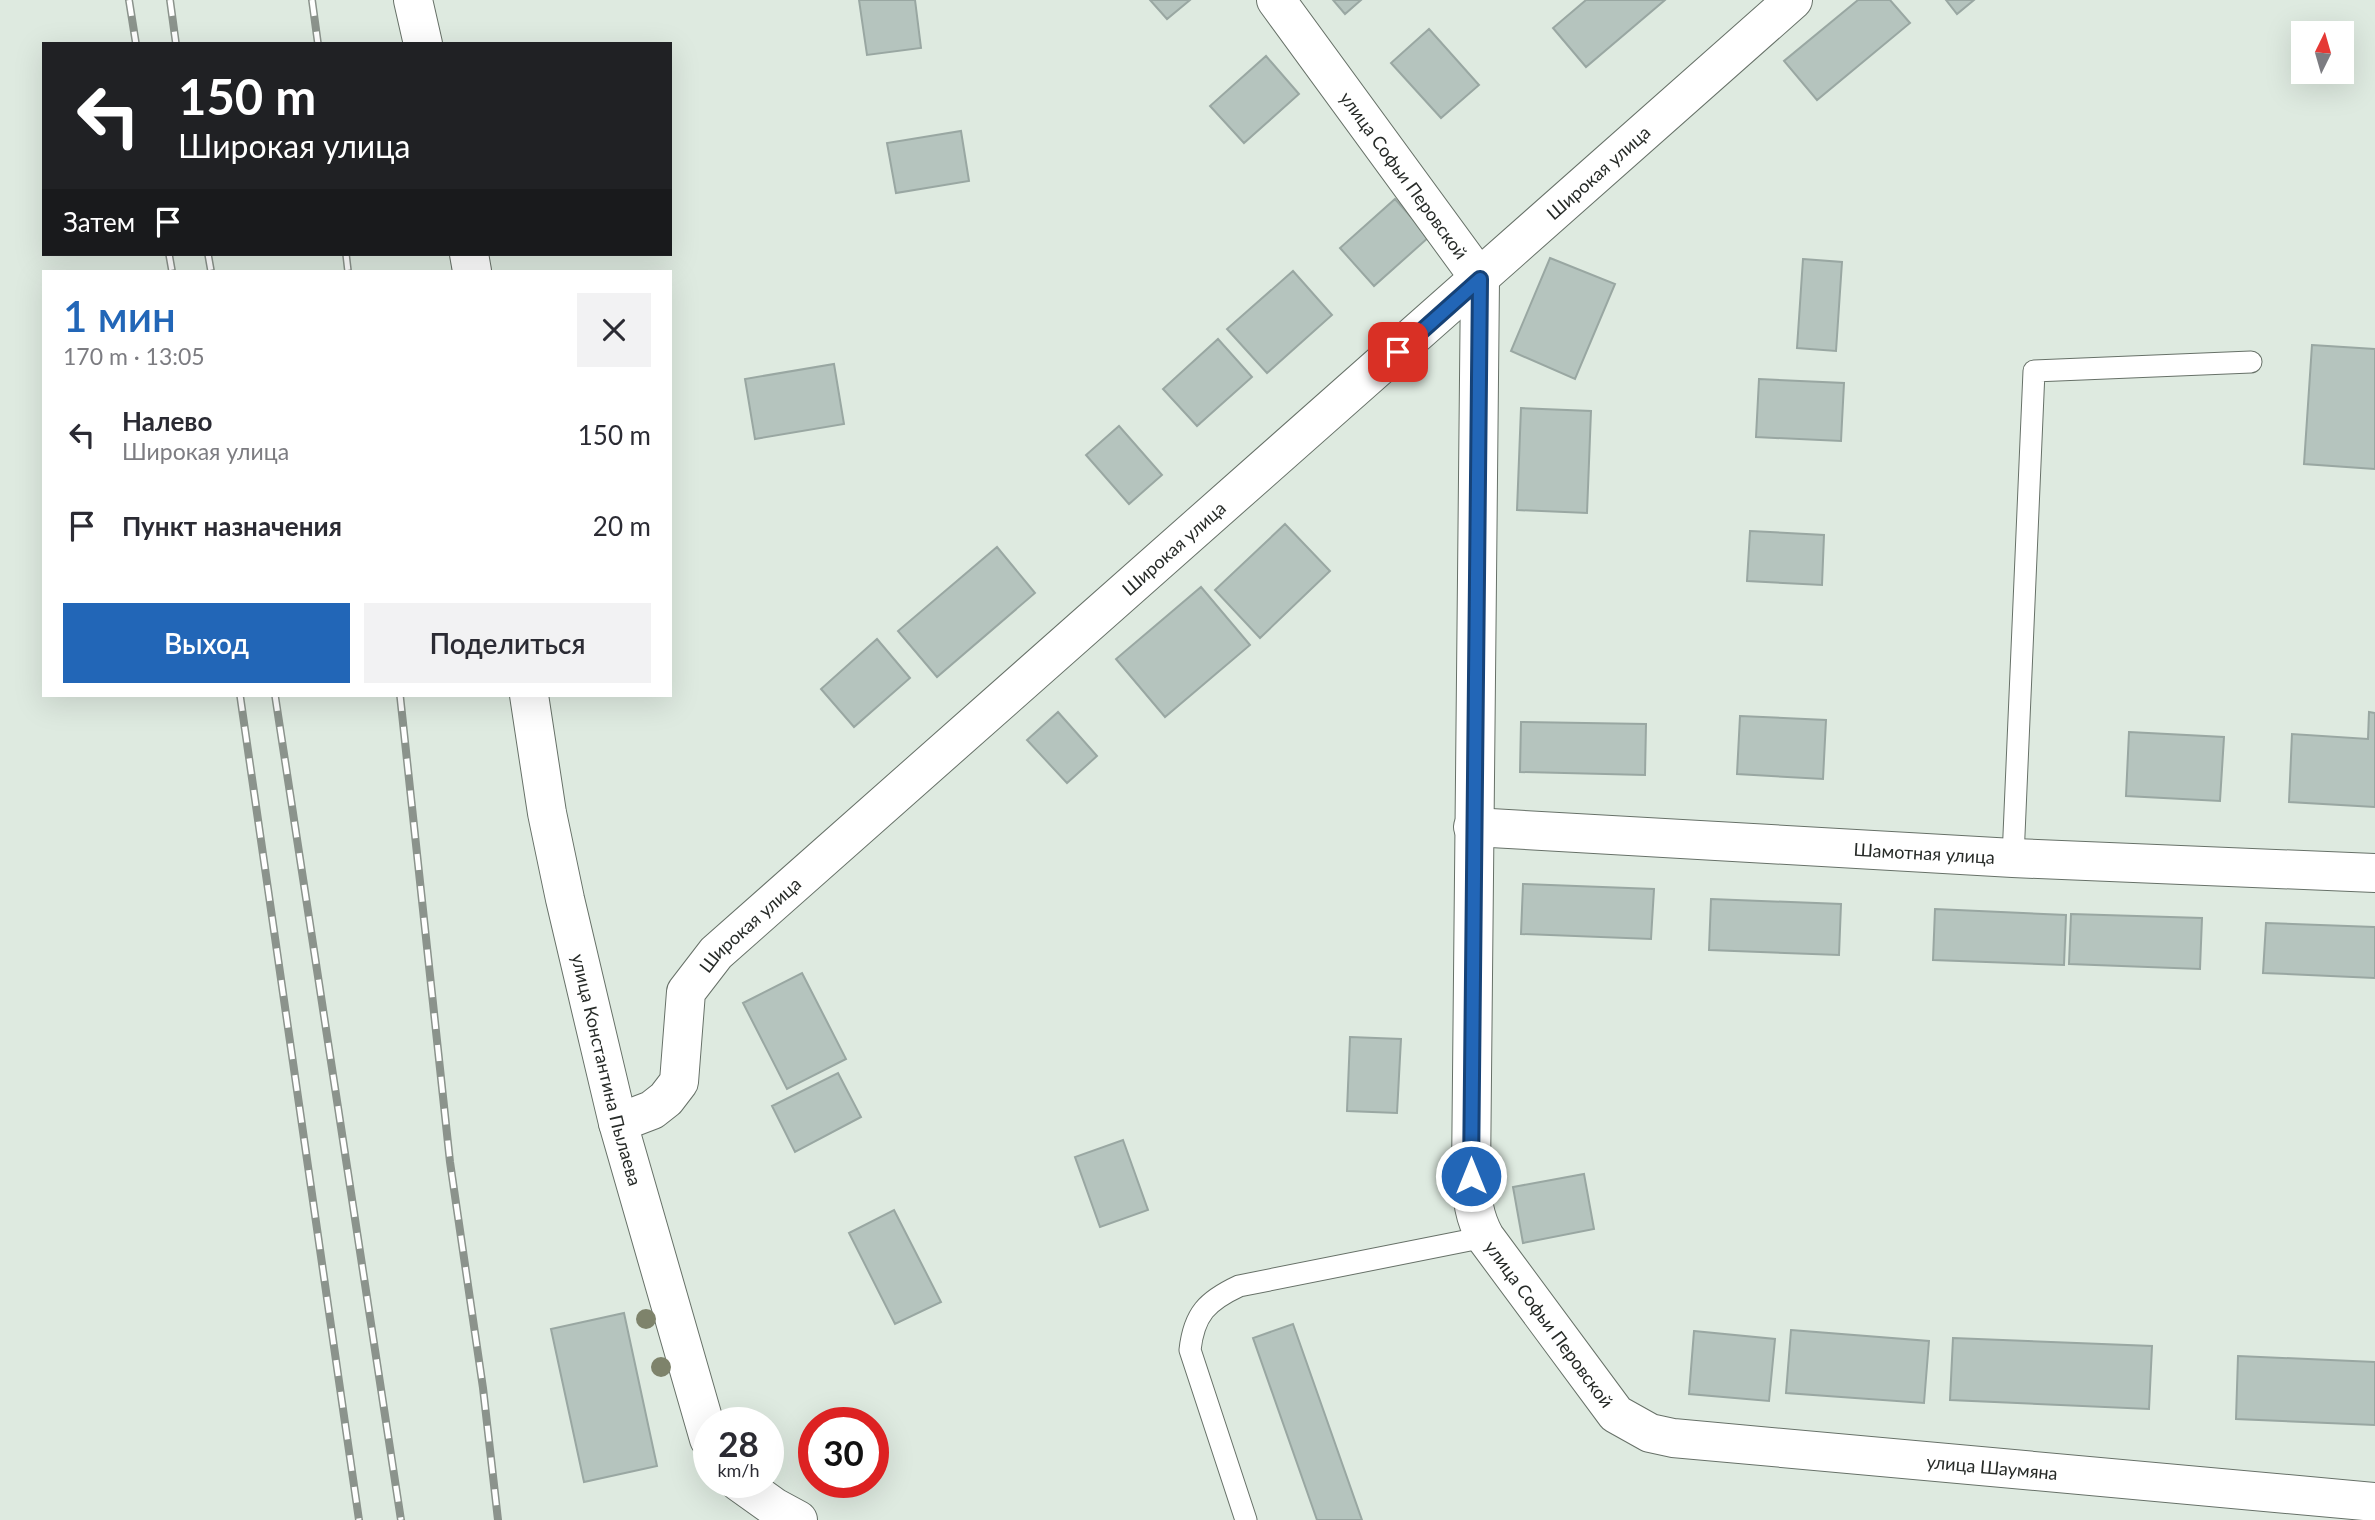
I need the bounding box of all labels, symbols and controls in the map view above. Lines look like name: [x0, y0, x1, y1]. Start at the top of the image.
north arrow: [2291, 21, 2354, 84]
map controls: [2291, 21, 2354, 84]
text: 150 m: [178, 67, 316, 125]
icon: left: [63, 70, 154, 161]
street label: улица Софьи Перовской: [1336, 87, 1473, 263]
street label: Широкая улица: [1542, 121, 1654, 224]
text: Широкая улица: [178, 126, 411, 165]
icon: arrive: [149, 203, 187, 241]
text: Затем: [63, 206, 135, 238]
text: 1 мин: [63, 291, 176, 341]
button: close: [577, 293, 651, 367]
pin: [1368, 322, 1428, 382]
icon: arrive: [1379, 333, 1417, 371]
text: 170 m · 13:05: [63, 342, 205, 370]
text: Налево: [122, 405, 212, 437]
icon: left: [63, 416, 101, 454]
text: 150 m: [578, 419, 651, 451]
text: Широкая улица: [122, 437, 289, 465]
street label: Широкая улица: [1117, 497, 1230, 600]
icon: arrive: [63, 507, 101, 545]
text: Пункт назначения: [122, 510, 342, 542]
text: 20 m: [593, 510, 651, 542]
button: Выход: [63, 603, 350, 683]
button: Поделиться: [364, 603, 651, 683]
street label: Шамотная улица: [1853, 838, 1996, 868]
street label: Широкая улица: [694, 872, 805, 977]
street label: улица Константина Пылаева: [567, 952, 647, 1188]
position arrow: [1434, 1139, 1508, 1213]
street label: улица Софьи Перовской: [1480, 1236, 1618, 1412]
speed limit sign: 30: [798, 1407, 889, 1498]
text: 28: [718, 1422, 759, 1464]
street label: улица Шаумяна: [1926, 1450, 2059, 1484]
text: km/h: [717, 1459, 760, 1481]

